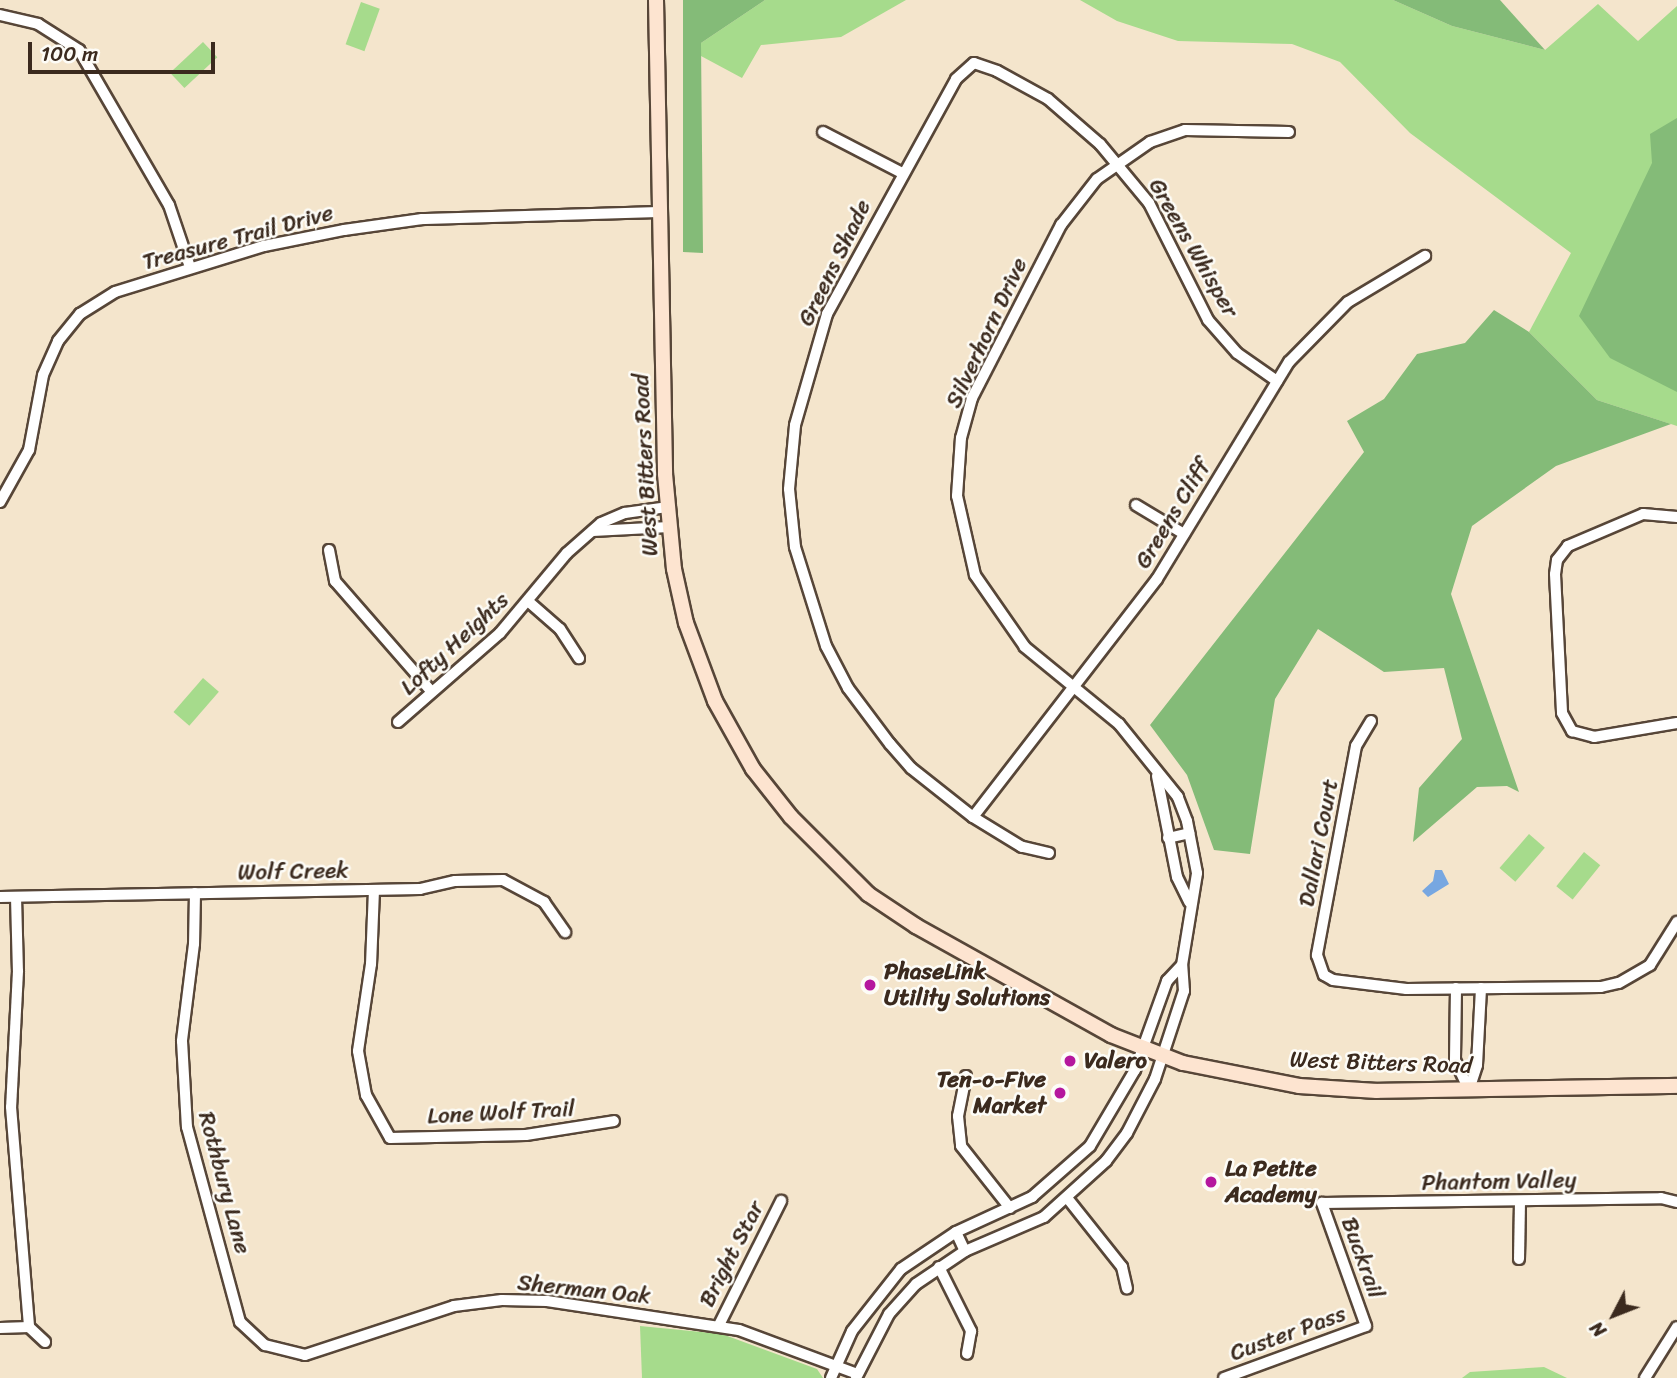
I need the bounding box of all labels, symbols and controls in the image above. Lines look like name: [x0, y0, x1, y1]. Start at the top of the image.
scale bar: [32, 28, 219, 72]
text: 100 m: [41, 35, 98, 73]
street label: Greens Whisper: [1142, 174, 1244, 322]
street label: Greens Shade: [793, 195, 877, 331]
street label: Treasure Trail Drive: [140, 199, 336, 277]
street label: Silverhorn Drive: [940, 253, 1034, 413]
street label: West Bitters Road: [627, 373, 665, 557]
street label: Greens Cliff: [1130, 454, 1216, 574]
street label: Lofty Heights: [395, 587, 515, 701]
street label: Dallari Court: [1293, 777, 1345, 909]
street label: Wolf Creek: [237, 857, 349, 887]
place label: PhaseLink Utility Solutions: [884, 958, 1052, 1012]
marker: PhaseLink Utility Solutions: [862, 977, 878, 993]
street label: West Bitters Road: [1289, 1046, 1473, 1080]
place label: Valero: [1084, 1047, 1147, 1075]
marker: Valero: [1062, 1053, 1078, 1069]
place label: Ten-o-Five Market: [937, 1066, 1046, 1120]
marker: Ten-o-Five Market: [1052, 1085, 1068, 1101]
street label: Lone Wolf Trail: [426, 1095, 576, 1131]
street label: Rothbury Lane: [192, 1109, 256, 1257]
place label: La Petite Academy: [1225, 1155, 1317, 1209]
street label: Phantom Valley: [1421, 1167, 1577, 1197]
marker: La Petite Academy: [1203, 1174, 1219, 1190]
street label: Bright Star: [693, 1196, 771, 1312]
street label: Buckrail: [1335, 1214, 1389, 1302]
street label: Sherman Oak: [516, 1269, 652, 1311]
north arrow: [1579, 1280, 1649, 1350]
street label: Custer Pass: [1226, 1300, 1350, 1368]
text: N: [1581, 1313, 1615, 1345]

